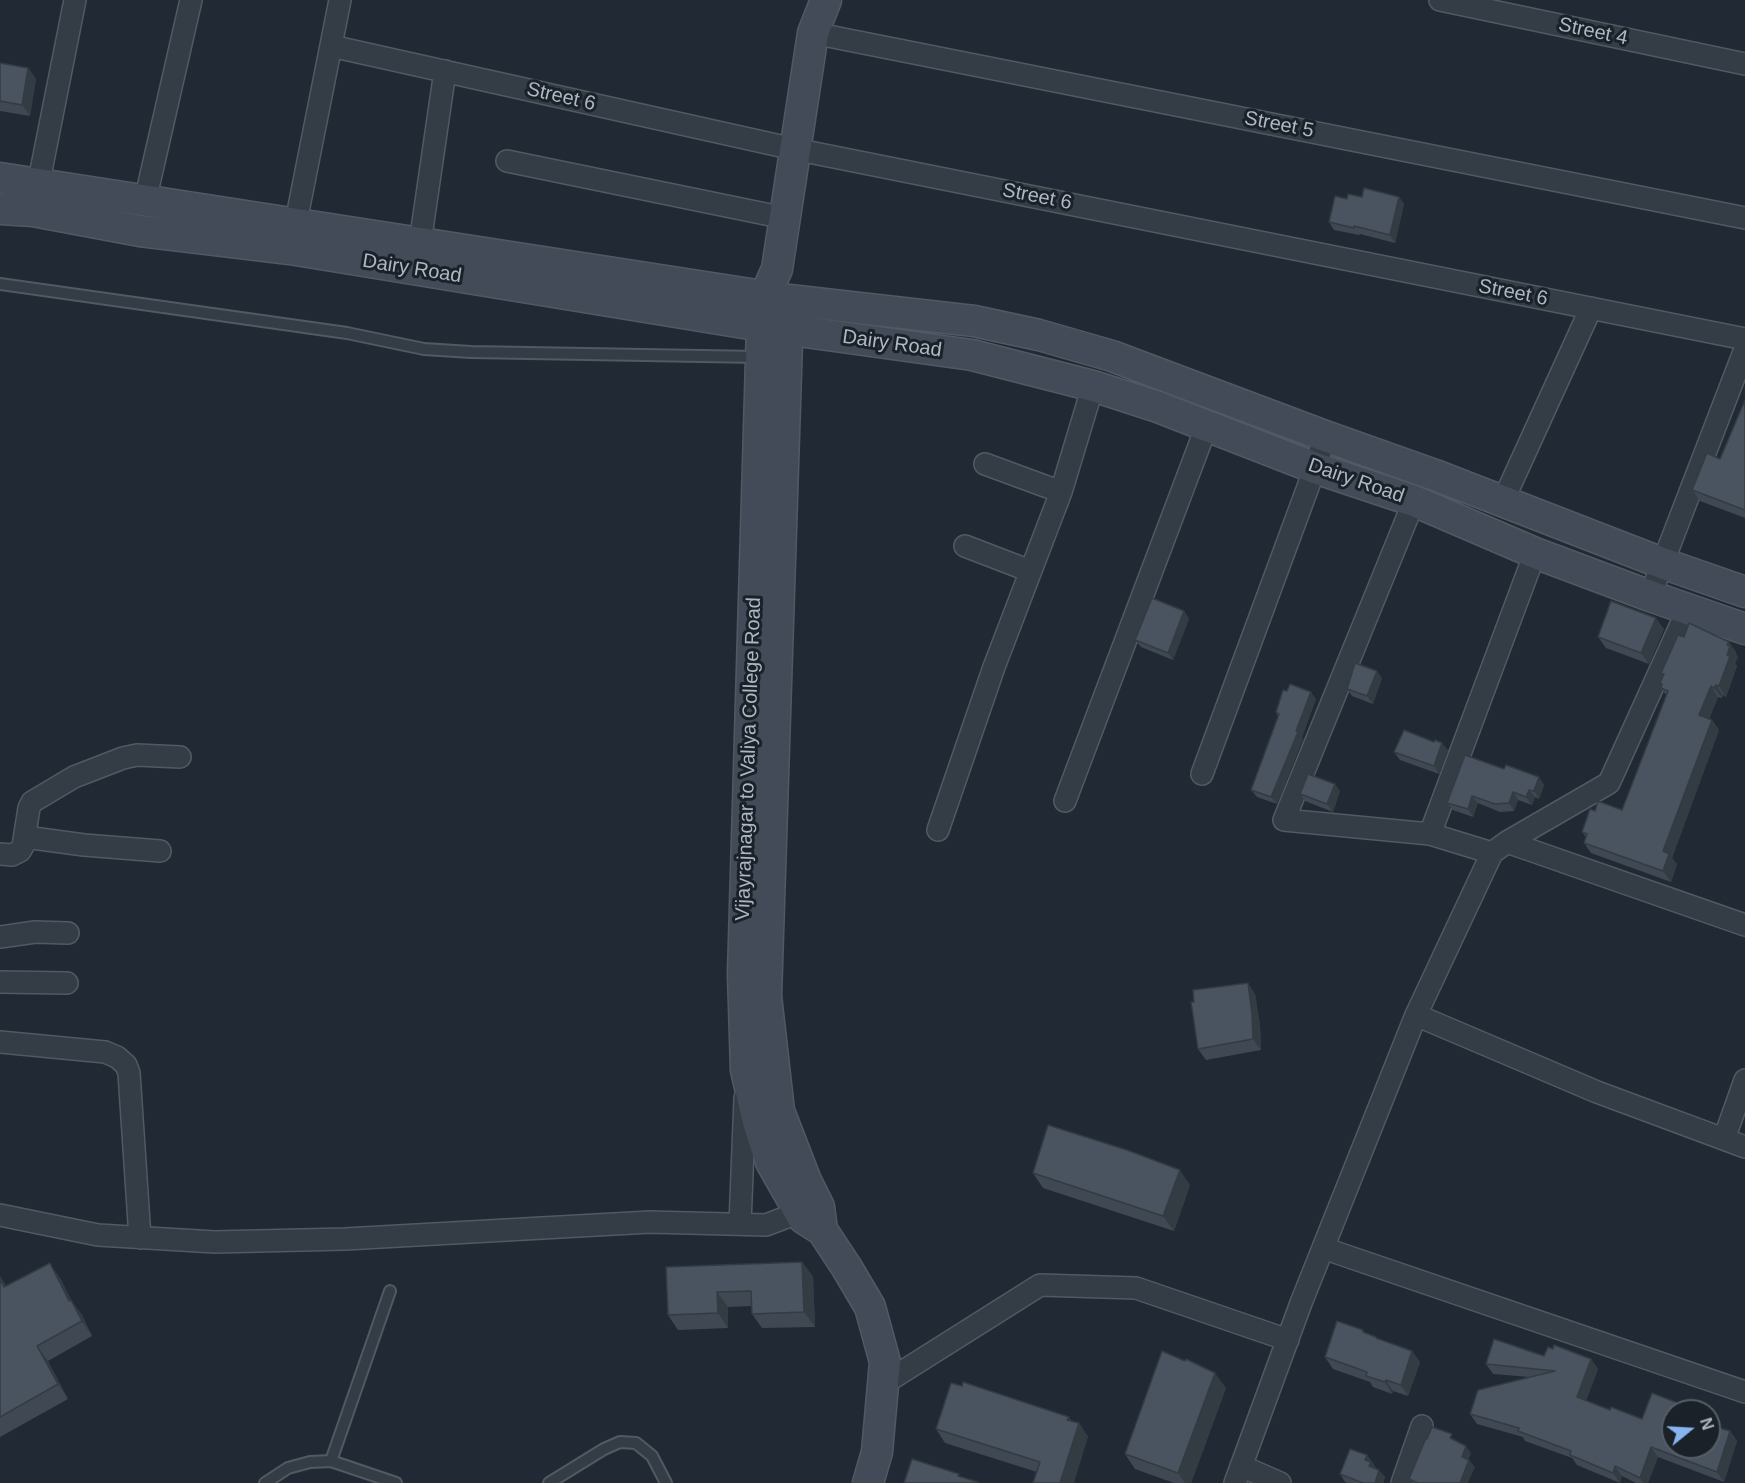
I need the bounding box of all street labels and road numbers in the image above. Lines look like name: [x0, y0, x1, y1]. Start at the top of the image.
street label: Street 4: [1556, 13, 1630, 51]
street label: Street 6: [524, 77, 598, 117]
street label: Street 5: [1242, 107, 1316, 143]
street label: Street 6: [1000, 179, 1074, 215]
street label: Dairy Road: [361, 249, 463, 289]
street label: Street 6: [1476, 275, 1550, 311]
street label: Dairy Road: [841, 325, 943, 363]
street label: Dairy Road: [1305, 453, 1407, 509]
street label: Vijayrajnagar to Valiya College Road: [731, 597, 767, 921]

